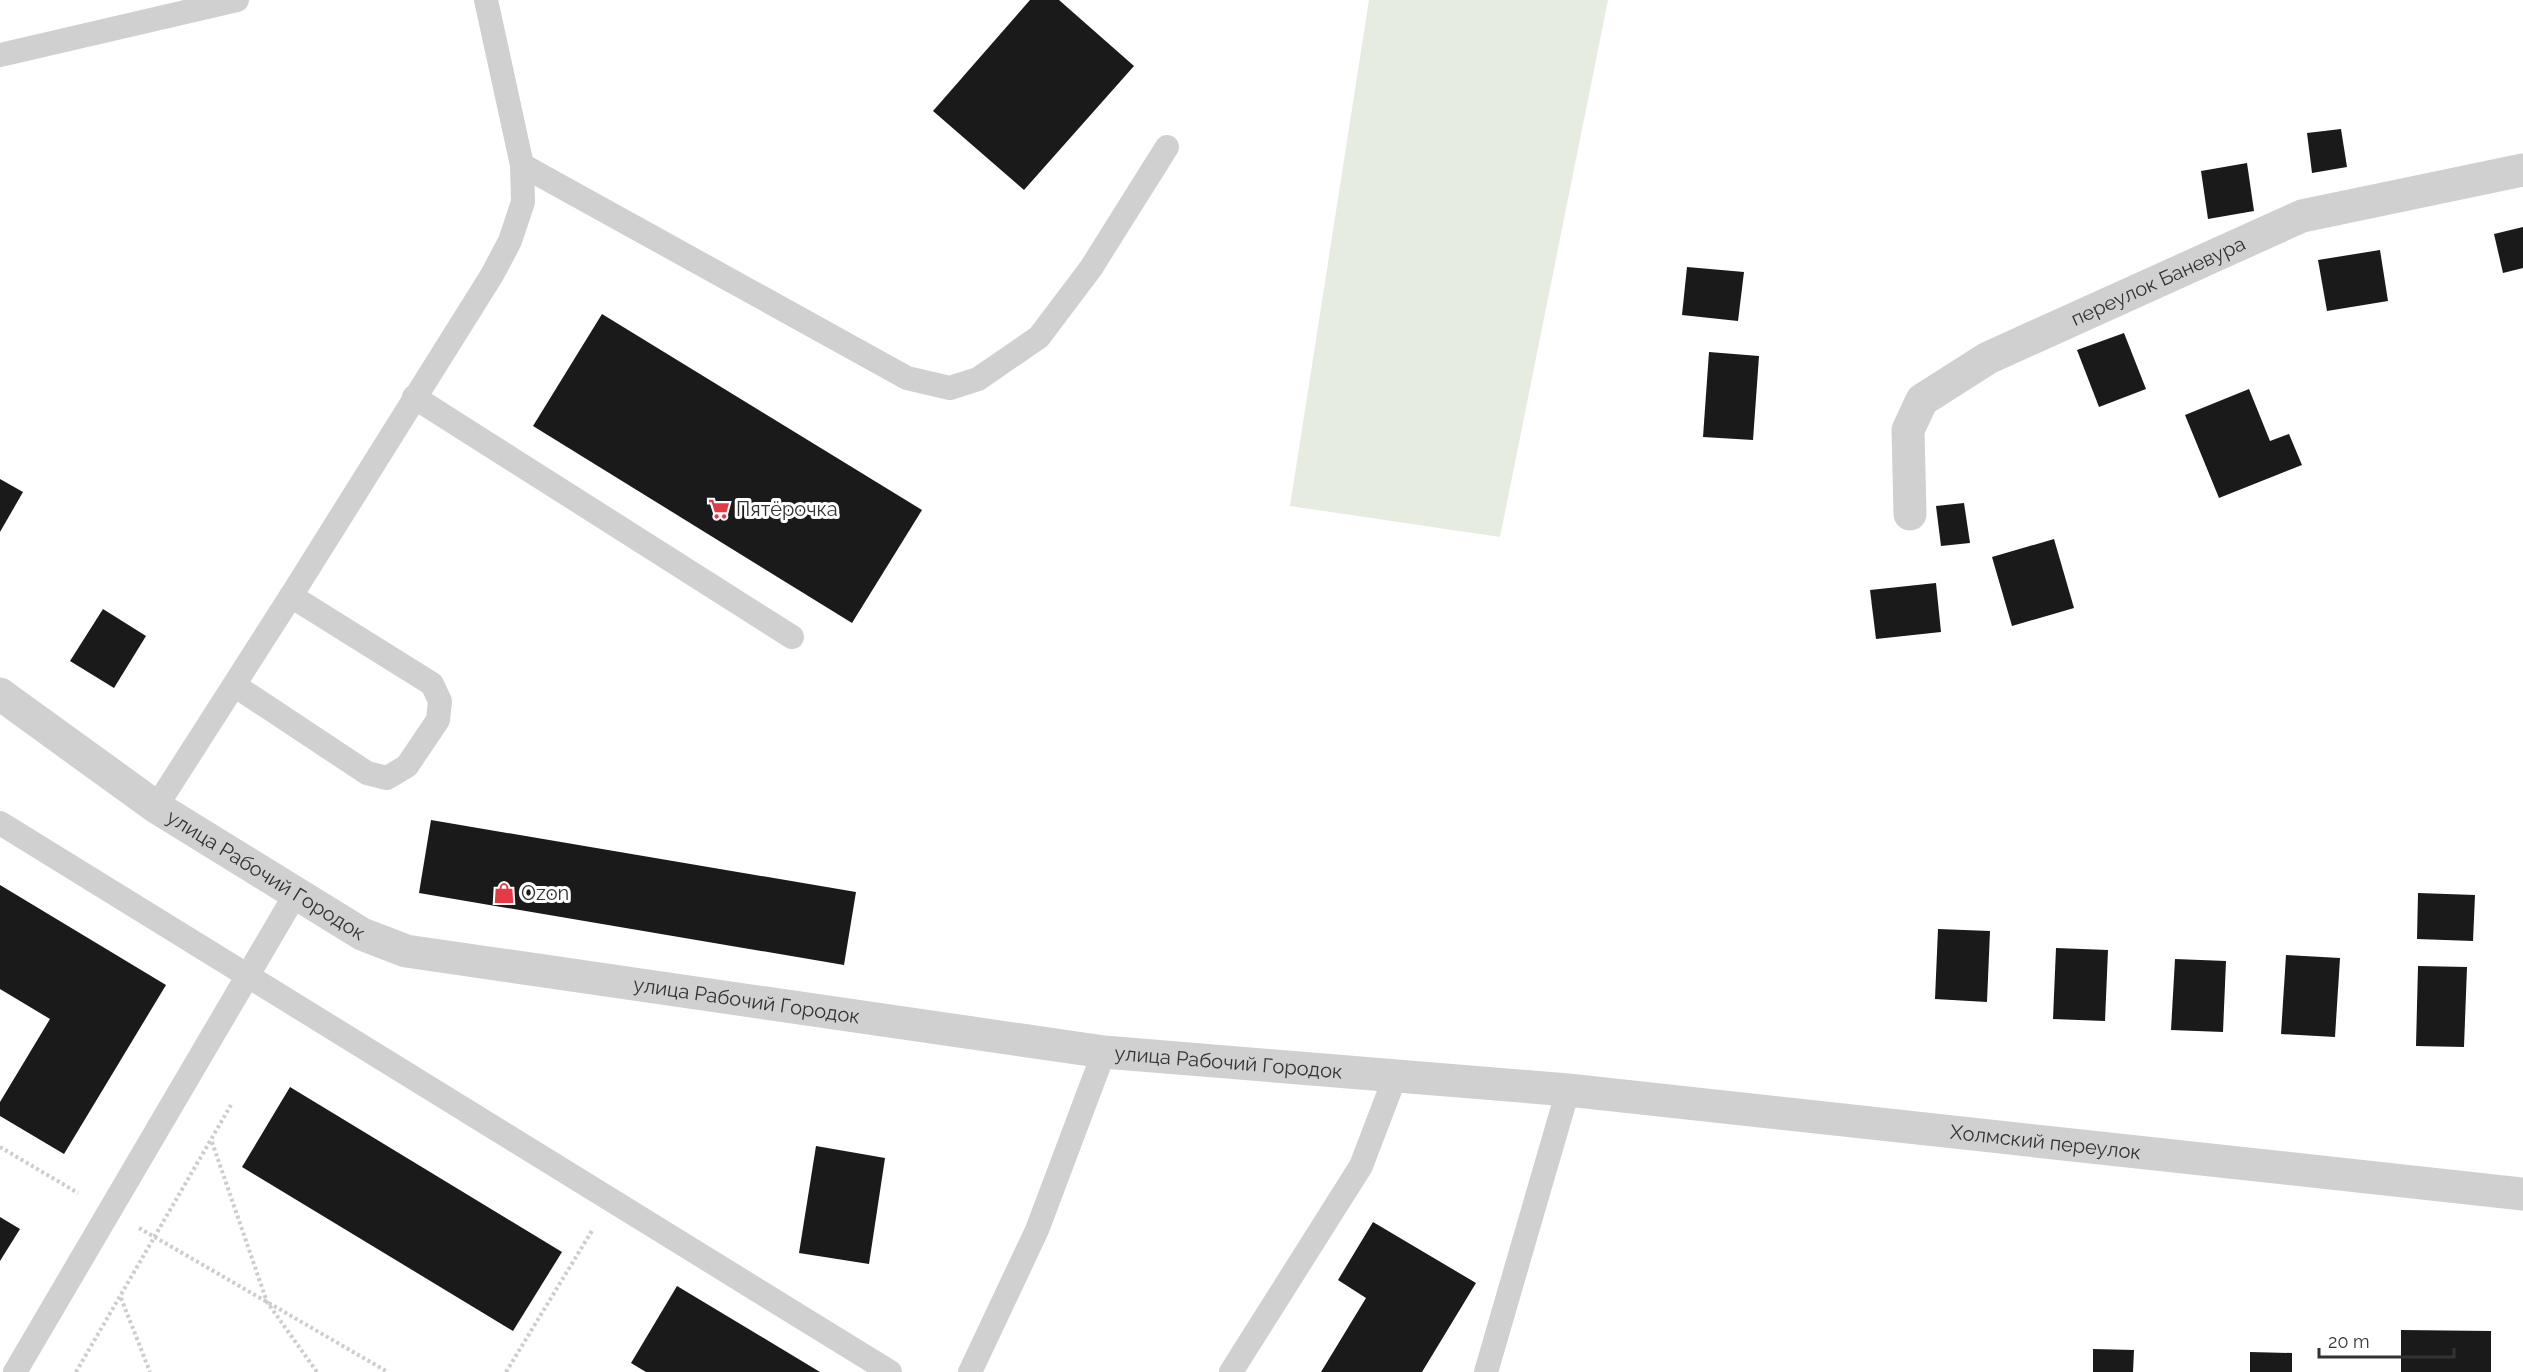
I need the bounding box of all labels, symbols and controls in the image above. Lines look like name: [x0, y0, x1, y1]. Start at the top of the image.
street label: переулок Баневура: [2067, 231, 2249, 331]
supermarket icon: Пятёрочка: [707, 497, 731, 521]
place label: Пятёрочка: [736, 497, 838, 521]
street label: улица Рабочий Городок: [163, 805, 370, 945]
shop icon: Ozon: [492, 881, 516, 905]
place label: Ozon: [521, 881, 569, 905]
street label: улица Рабочий Городок: [632, 972, 862, 1029]
street label: улица Рабочий Городок: [1114, 1041, 1343, 1083]
street label: Холмский переулок: [1949, 1120, 2142, 1164]
scale bar: [2319, 1321, 2454, 1359]
text: 20 m: [2328, 1331, 2370, 1352]

